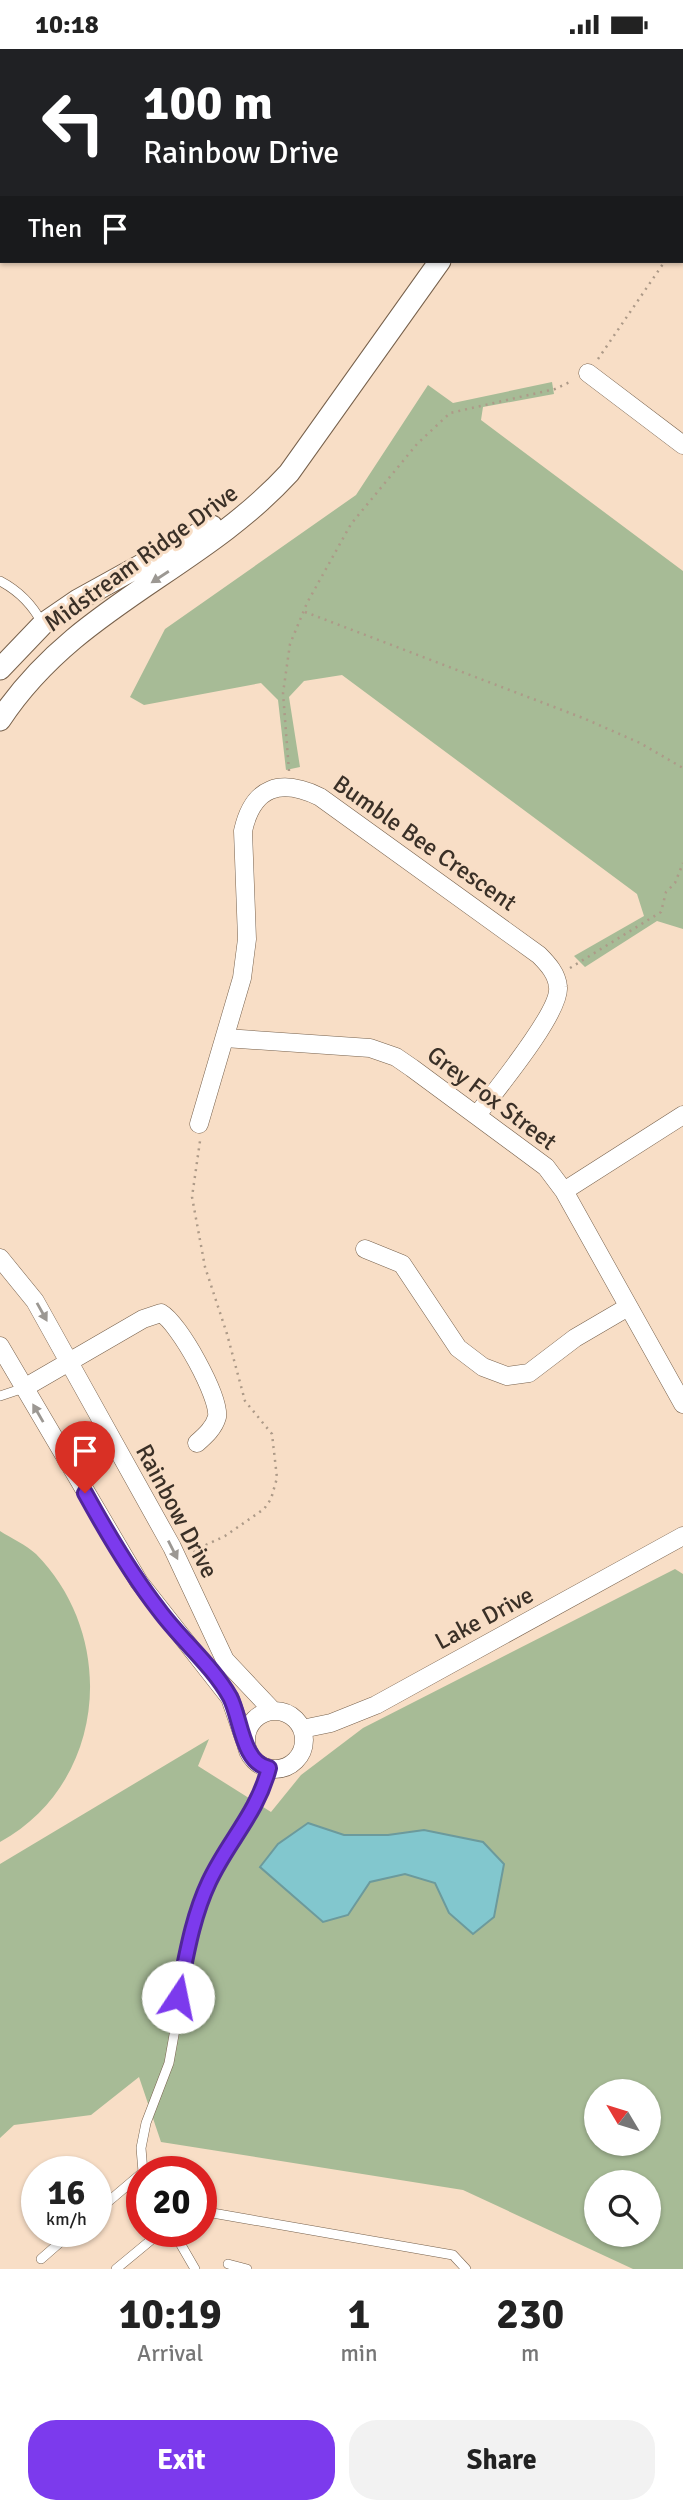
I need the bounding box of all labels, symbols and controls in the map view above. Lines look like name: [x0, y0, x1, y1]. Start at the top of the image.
text: 10:18: [35, 9, 99, 41]
text: 100 m: [143, 73, 273, 133]
icon: left: [28, 77, 119, 168]
text: Rainbow Drive: [143, 133, 339, 172]
icon: arrive: [96, 210, 134, 248]
text: Then: [28, 213, 82, 245]
street label: Midstream Ridge Drive: [38, 478, 244, 638]
one-way arrow: [150, 570, 170, 583]
street label: Bumble Bee Crescent: [327, 768, 523, 918]
street label: Grey Fox Street: [421, 1039, 563, 1157]
one-way arrow: [36, 1302, 48, 1322]
one-way arrow: [32, 1403, 44, 1423]
pin: [55, 1421, 115, 1493]
icon: arrive: [66, 1432, 104, 1470]
street label: Rainbow Drive: [129, 1439, 225, 1583]
one-way arrow: [167, 1540, 178, 1560]
street label: Lake Drive: [430, 1580, 538, 1656]
position arrow: [141, 1960, 215, 2034]
north arrow: [584, 2079, 662, 2156]
map controls: [584, 2079, 661, 2247]
speed limit sign: 20: [126, 2156, 217, 2247]
button: search: [584, 2170, 661, 2247]
text: 16: [48, 2171, 85, 2214]
text: km/h: [46, 2208, 87, 2230]
text: 10:19: [119, 2289, 222, 2340]
text: 1: [348, 2289, 370, 2340]
text: 230: [496, 2289, 564, 2340]
text: Arrival: [137, 2339, 203, 2368]
text: min: [340, 2339, 378, 2368]
text: m: [521, 2339, 539, 2368]
button: Exit: [28, 2420, 335, 2500]
button: Share: [349, 2420, 655, 2500]

